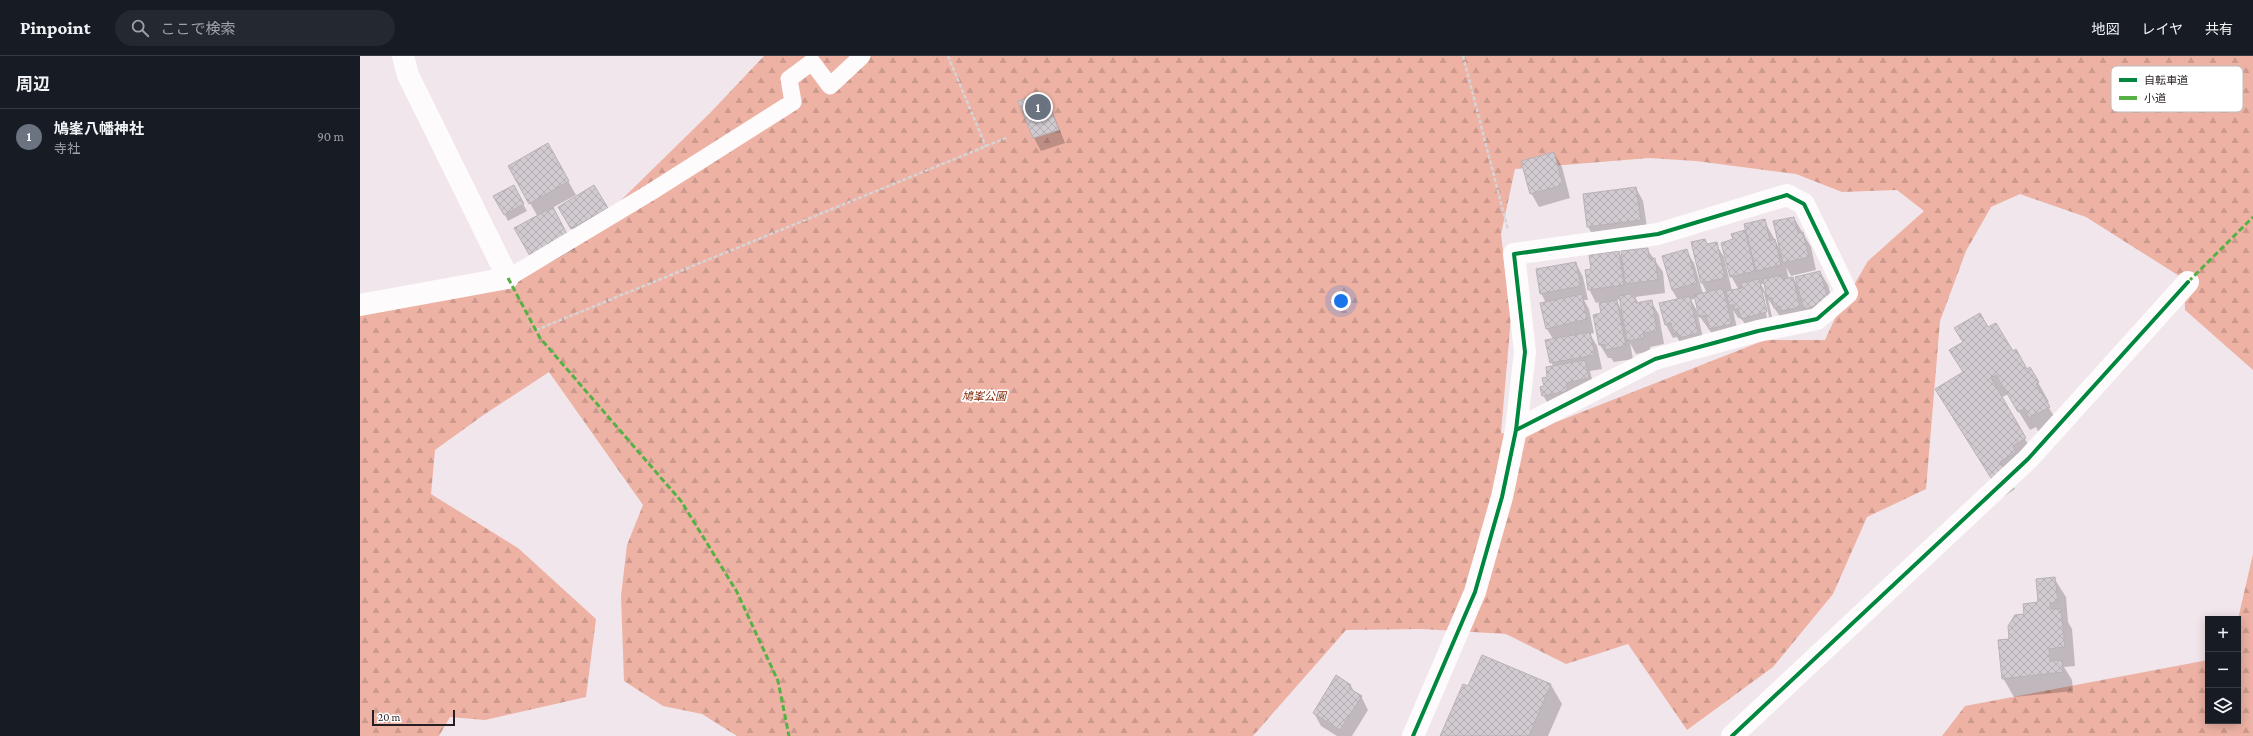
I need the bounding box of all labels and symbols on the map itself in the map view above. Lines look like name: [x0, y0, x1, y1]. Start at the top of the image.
legend: [2111, 66, 2243, 112]
text: 自転車道: [2144, 74, 2188, 86]
pin: 1: [1025, 92, 1051, 122]
text: 小道: [2144, 92, 2166, 104]
your location: [1331, 291, 1351, 311]
park label: 鳩峯公園: [962, 390, 1008, 402]
scale bar: [372, 708, 455, 727]

